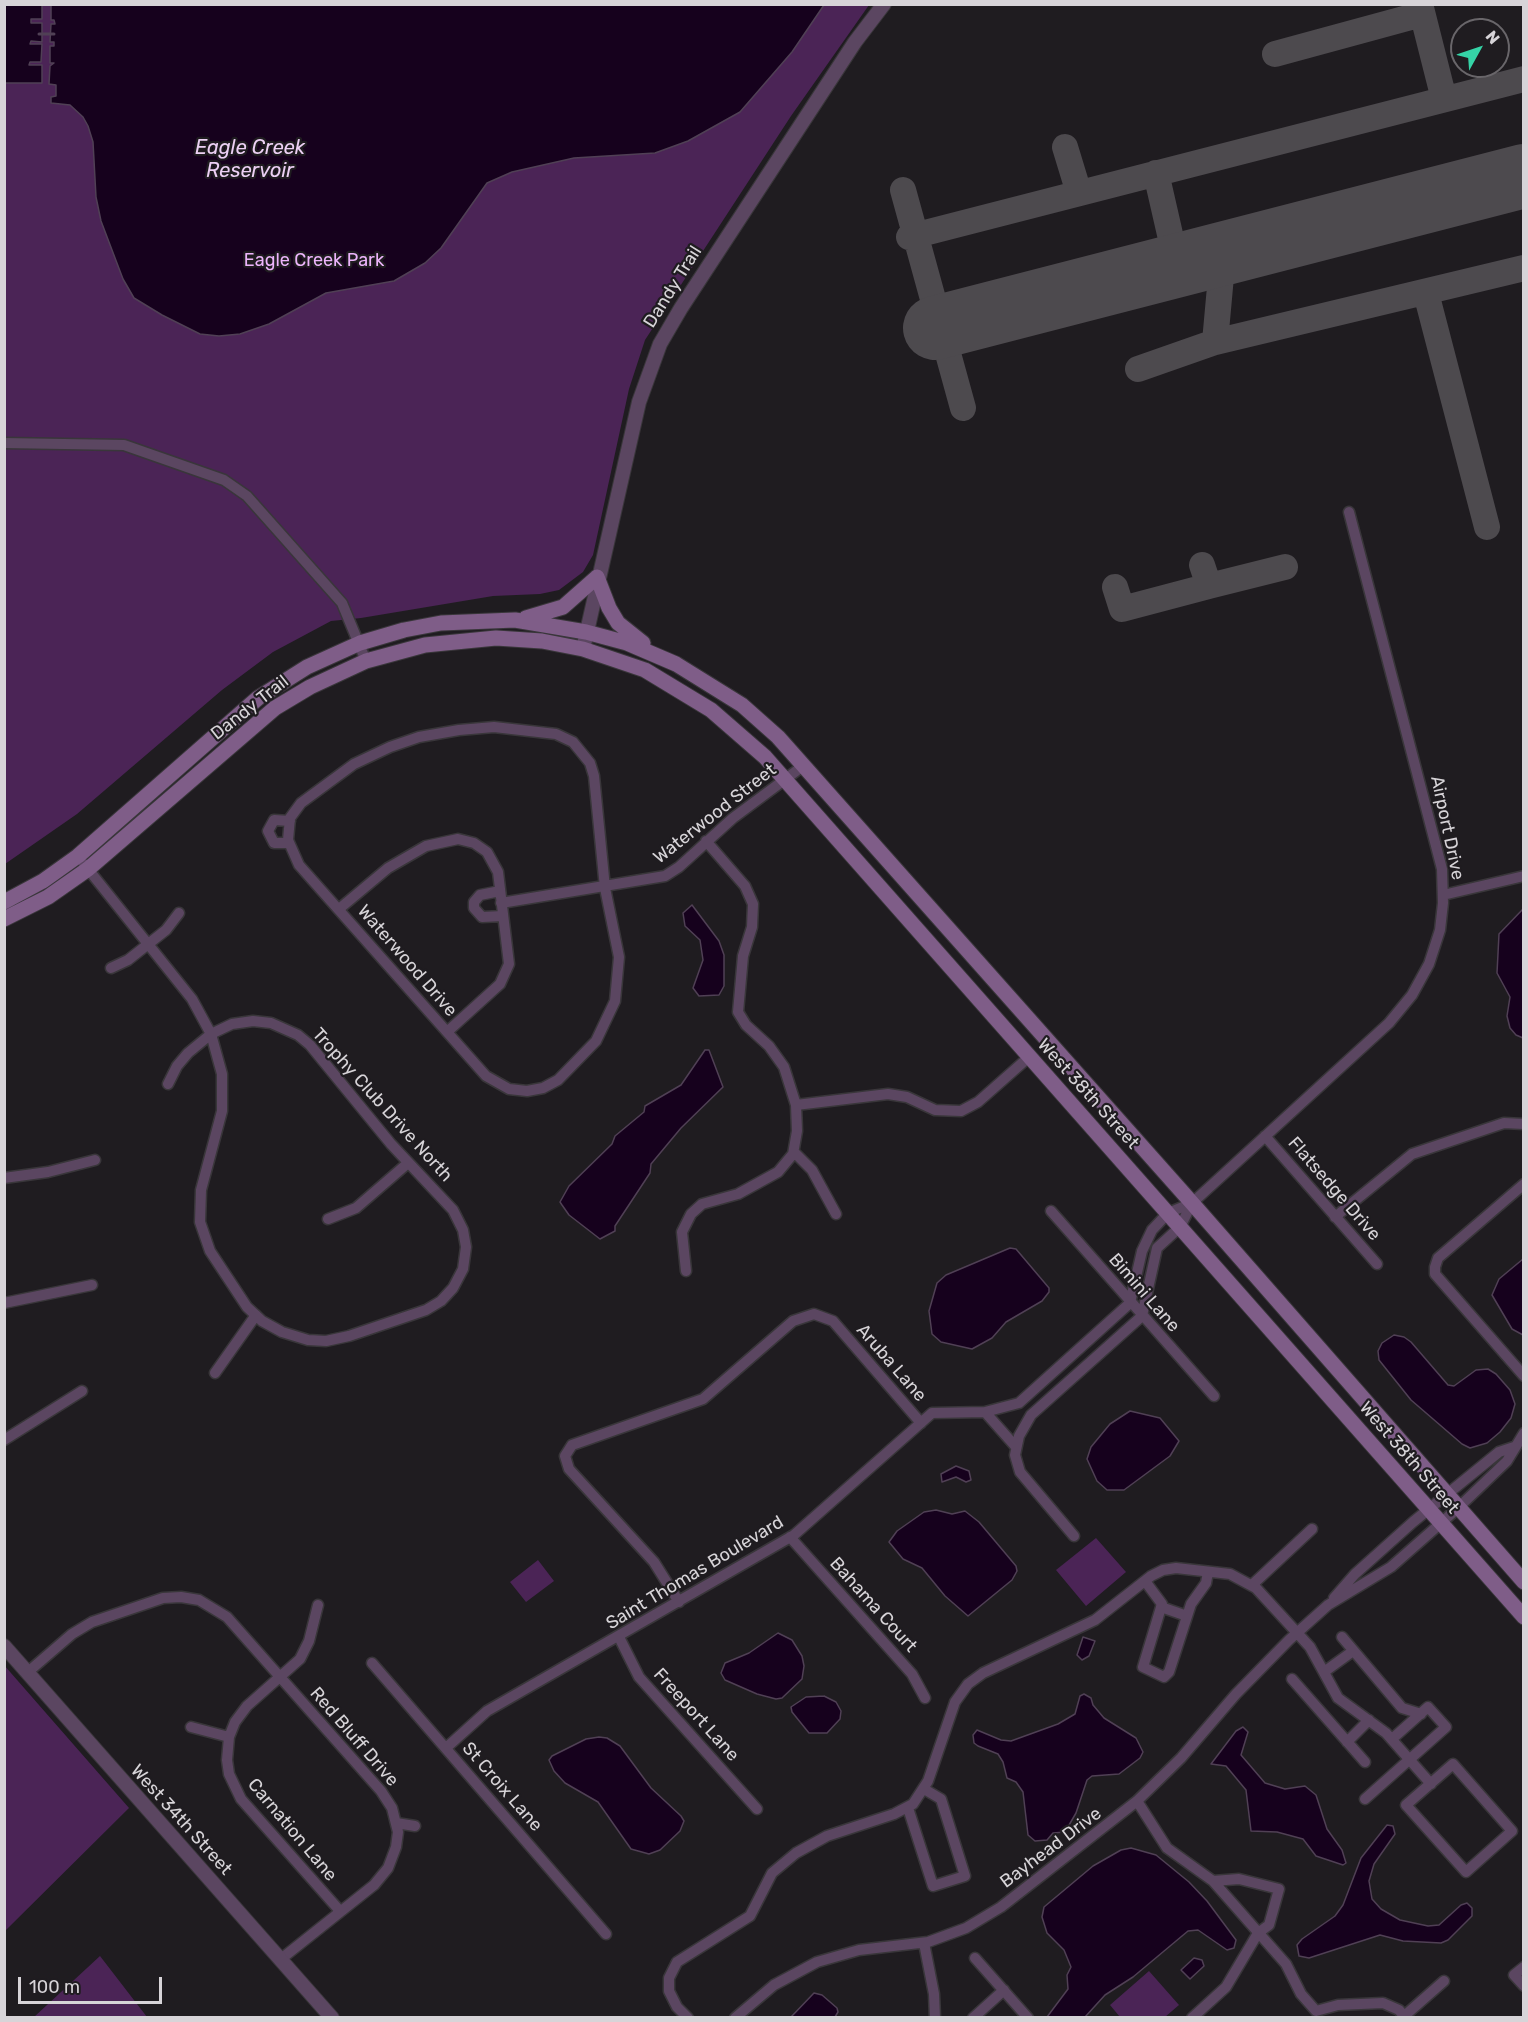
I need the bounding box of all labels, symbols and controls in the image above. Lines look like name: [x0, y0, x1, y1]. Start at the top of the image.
north arrow: [1450, 18, 1510, 78]
text: N: [1482, 27, 1504, 48]
water label: Eagle Creek Reservoir: [195, 136, 305, 183]
street label: Dandy Trail: [639, 242, 707, 332]
park label: Eagle Creek Park: [244, 250, 384, 272]
street label: Dandy Trail: [207, 671, 293, 745]
street label: Waterwood Street: [649, 759, 781, 869]
street label: Airport Drive: [1425, 774, 1469, 882]
street label: Waterwood Drive: [353, 901, 461, 1021]
street label: Trophy Club Drive North: [307, 1024, 457, 1186]
street label: West 38th Street: [1033, 1034, 1143, 1154]
street label: Flatsedge Drive: [1283, 1133, 1385, 1245]
street label: Bimini Lane: [1104, 1249, 1184, 1337]
street label: Aruba Lane: [851, 1320, 931, 1406]
street label: West 38th Street: [1354, 1398, 1464, 1518]
street label: Saint Thomas Boulevard: [603, 1512, 787, 1634]
street label: Bahama Court: [825, 1553, 921, 1657]
street label: Freeport Lane: [649, 1664, 743, 1766]
street label: Red Bluff Drive: [305, 1683, 403, 1791]
street label: St Croix Lane: [457, 1738, 547, 1836]
street label: West 34th Street: [126, 1760, 236, 1880]
street label: Carnation Lane: [243, 1774, 341, 1886]
street label: Bayhead Drive: [996, 1803, 1106, 1893]
scale bar: [21, 1965, 165, 2003]
text: 100 m: [29, 1976, 80, 1998]

